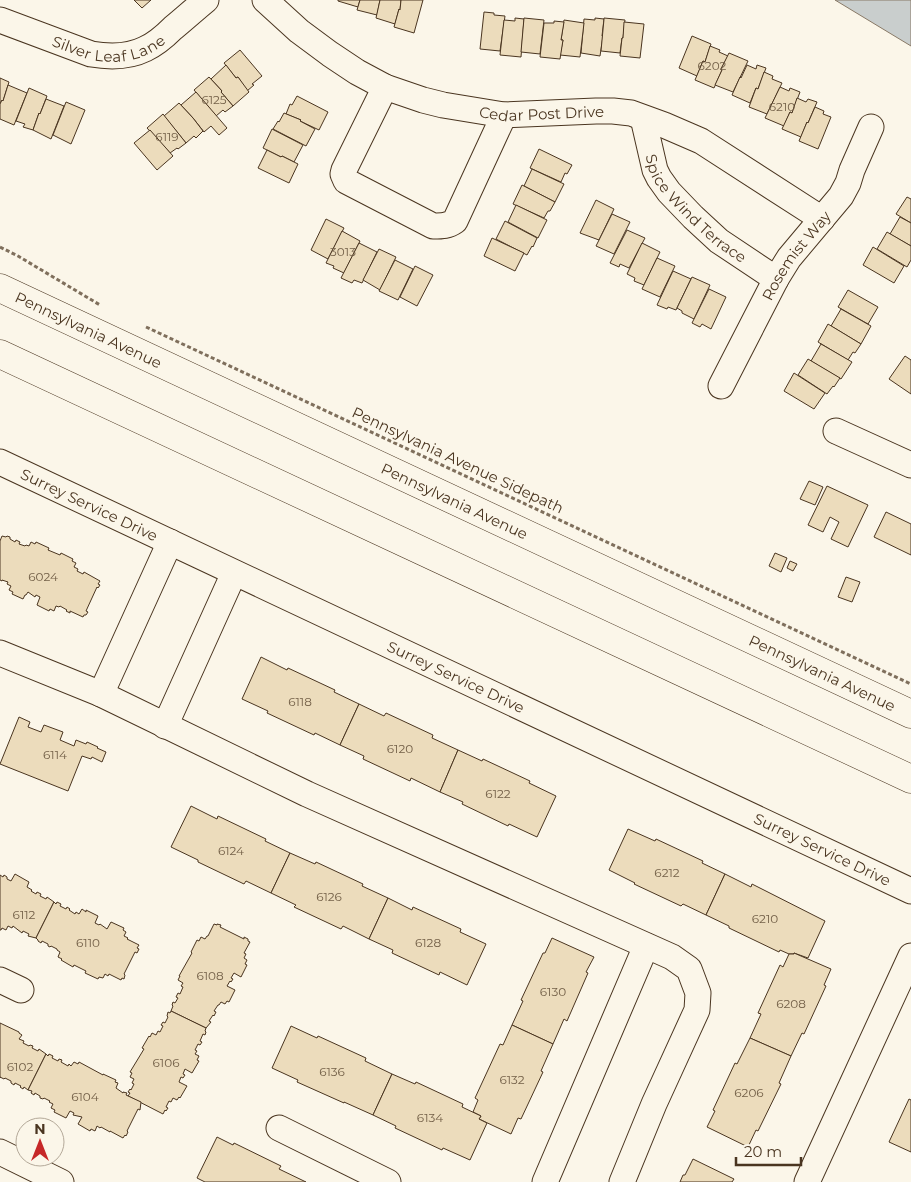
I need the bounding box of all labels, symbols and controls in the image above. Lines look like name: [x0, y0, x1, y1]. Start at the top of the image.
street label: Silver Leaf Lane: [50, 30, 169, 65]
house number: 6202: [698, 58, 727, 73]
house number: 6125: [201, 92, 227, 107]
house number: 6210: [769, 99, 795, 114]
street label: Cedar Post Drive: [478, 102, 604, 125]
house number: 6119: [155, 129, 179, 144]
street label: Spice Wind Terrace: [642, 152, 750, 266]
street label: Rosemist Way: [757, 206, 835, 303]
house number: 3013: [330, 244, 356, 259]
street label: Pennsylvania Avenue: [12, 287, 165, 372]
street label: Pennsylvania Avenue Sidepath: [349, 403, 567, 517]
street label: Pennsylvania Avenue: [380, 459, 532, 543]
street label: Surrey Service Drive: [18, 464, 161, 545]
house number: 6024: [28, 569, 58, 584]
street label: Pennsylvania Avenue: [746, 630, 899, 715]
street label: Surrey Service Drive: [384, 636, 528, 717]
house number: 6118: [288, 694, 312, 709]
house number: 6120: [387, 741, 413, 756]
house number: 6114: [43, 747, 67, 762]
house number: 6122: [485, 786, 511, 801]
street label: Surrey Service Drive: [751, 808, 894, 890]
house number: 6124: [218, 843, 244, 858]
house number: 6212: [654, 865, 680, 880]
house number: 6126: [316, 889, 342, 904]
house number: 6112: [13, 907, 36, 922]
house number: 6210: [752, 911, 778, 926]
house number: 6110: [76, 935, 100, 950]
house number: 6128: [415, 935, 441, 950]
house number: 6108: [196, 968, 224, 983]
house number: 6130: [540, 984, 566, 999]
house number: 6208: [776, 996, 806, 1011]
house number: 6106: [153, 1055, 179, 1070]
house number: 6102: [7, 1059, 33, 1074]
house number: 6136: [319, 1064, 345, 1079]
house number: 6132: [499, 1072, 525, 1087]
house number: 6206: [734, 1085, 764, 1100]
house number: 6104: [71, 1089, 99, 1104]
house number: 6134: [417, 1110, 443, 1125]
north arrow: [15, 1117, 65, 1167]
text: N: [34, 1120, 46, 1138]
scale bar: [736, 1134, 801, 1166]
text: 20 m: [744, 1142, 782, 1161]

